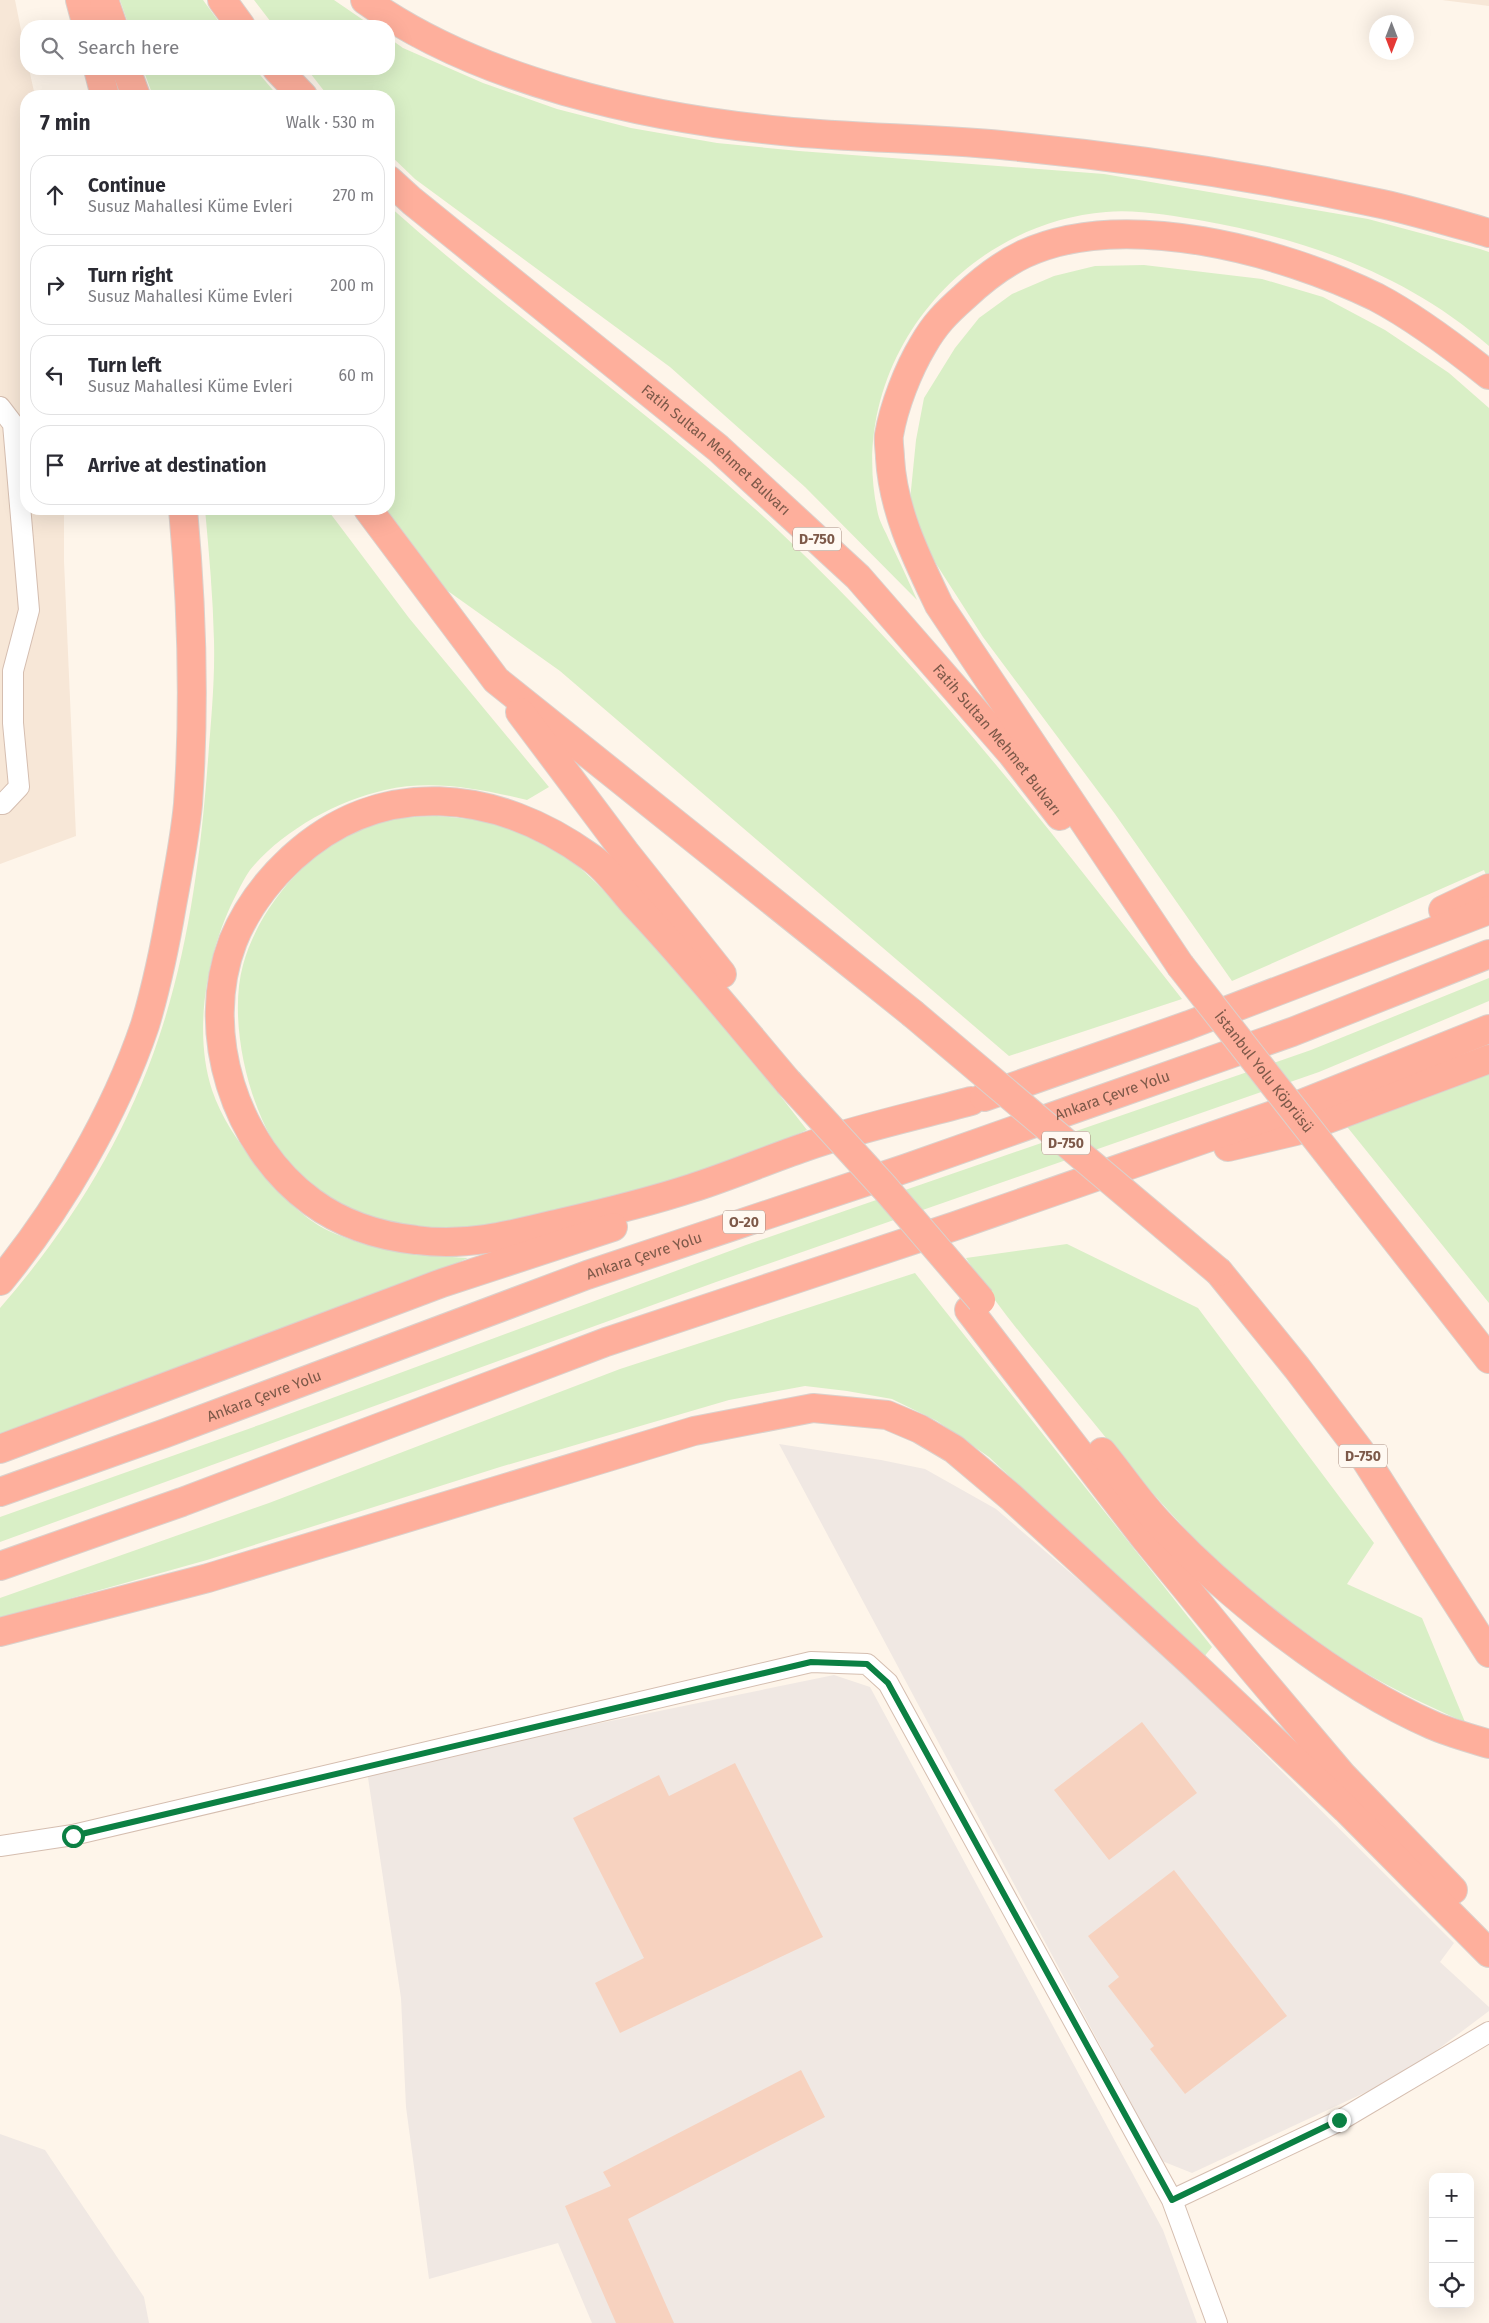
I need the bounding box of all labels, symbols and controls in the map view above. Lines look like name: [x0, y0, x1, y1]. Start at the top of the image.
north arrow: [1369, 15, 1414, 60]
search box: [20, 20, 395, 75]
icon: search: [38, 34, 66, 62]
text: Search here: [78, 36, 179, 59]
text: 7 min: [40, 110, 91, 136]
text: Walk · 530 m: [286, 113, 375, 132]
text: Continue: [88, 174, 166, 197]
icon: ahead: [41, 181, 69, 209]
text: 270 m: [332, 186, 374, 205]
text: Susuz Mahallesi Küme Evleri: [88, 197, 293, 216]
text: Turn right: [88, 264, 173, 287]
icon: right: [41, 271, 69, 299]
text: 200 m: [330, 276, 374, 295]
text: Susuz Mahallesi Küme Evleri: [88, 287, 293, 306]
text: Turn left: [88, 354, 162, 377]
icon: left: [41, 361, 69, 389]
text: 60 m: [339, 366, 374, 385]
text: Susuz Mahallesi Küme Evleri: [88, 377, 293, 396]
street label: Fatih Sultan Mehmet Bulvarı: [638, 381, 794, 519]
icon: arrive: [41, 451, 69, 479]
text: Arrive at destination: [88, 454, 267, 477]
road number: D-750: [793, 528, 841, 550]
street label: Fatih Sultan Mehmet Bulvarı: [929, 661, 1065, 819]
street label: İstanbul Yolu Köprüsü: [1211, 1008, 1317, 1136]
street label: Ankara Çevre Yolu: [1052, 1067, 1172, 1124]
road number: D-750: [1042, 1132, 1090, 1154]
road number: O-20: [723, 1210, 765, 1234]
street label: Ankara Çevre Yolu: [584, 1228, 704, 1284]
street label: Ankara Çevre Yolu: [204, 1366, 324, 1426]
road number: D-750: [1339, 1444, 1387, 1468]
route start: [62, 1825, 85, 1848]
route end: [1328, 2109, 1351, 2132]
map controls: [1429, 2173, 1474, 2308]
button: +: [1429, 2173, 1474, 2218]
button: −: [1429, 2218, 1474, 2263]
button: locate: [1429, 2263, 1474, 2308]

